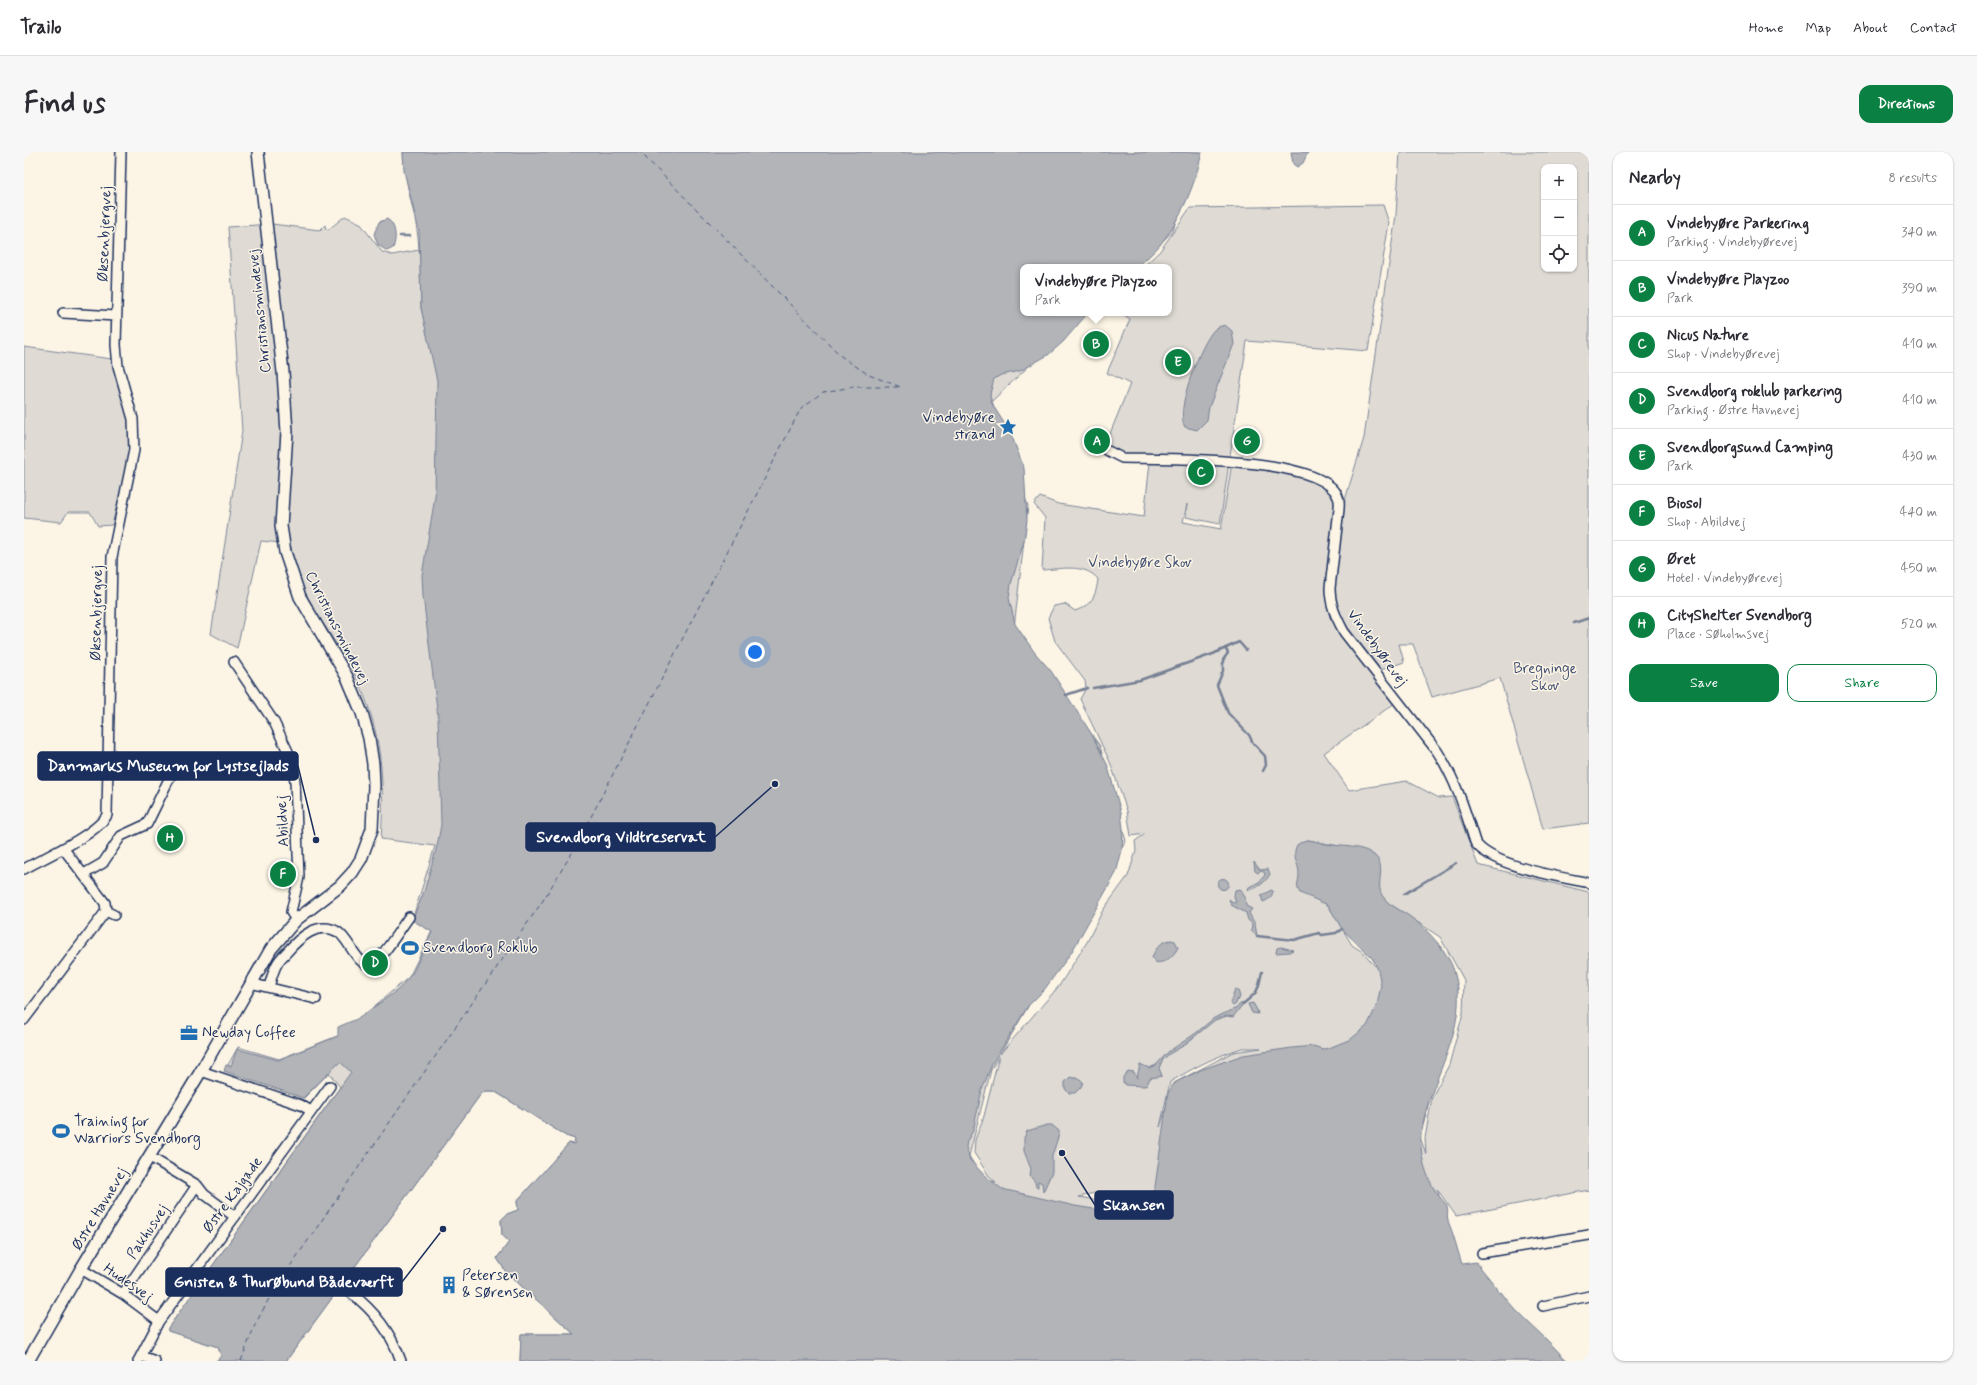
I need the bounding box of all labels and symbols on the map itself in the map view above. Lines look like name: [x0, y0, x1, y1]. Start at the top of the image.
street label: Øksenbjergvej: [93, 186, 117, 282]
street label: Christiansmindevej: [244, 248, 276, 374]
pin: B: [1083, 329, 1109, 359]
pin: E: [1165, 347, 1191, 377]
place label: Vindebyøre strand: [923, 408, 995, 445]
place icon: Vindebyøre strand: [998, 417, 1018, 437]
pin: A: [1084, 426, 1110, 456]
pin: G: [1234, 426, 1260, 456]
pin: C: [1188, 457, 1214, 487]
park label: Vindebyøre Skov: [1088, 553, 1192, 573]
street label: Øksenbjergvej: [86, 565, 108, 661]
street label: Christiansmindevej: [300, 568, 374, 688]
street label: Vindebyørevej: [1342, 605, 1412, 691]
your location: [745, 642, 765, 662]
park label: Bregninge Skov: [1513, 659, 1577, 696]
callout: Danmarks Museum for Lystsejlads: [38, 752, 298, 780]
text: Danmarks Museum for Lystsejlads: [47, 756, 289, 779]
street label: Abildvej: [272, 795, 294, 847]
pin: H: [157, 823, 183, 853]
callout: Svendborg Vildtreservat: [526, 823, 715, 851]
text: Svendborg Vildtreservat: [536, 827, 706, 849]
pin: F: [270, 859, 296, 889]
sports icon: Svendborg Roklub: [400, 938, 420, 958]
place label: Svendborg Roklub: [423, 938, 538, 958]
pin: D: [362, 948, 388, 978]
office icon: Newday Coffee: [179, 1023, 199, 1043]
place label: Newday Coffee: [202, 1023, 296, 1043]
place label: Training for Warriors Svendborg: [74, 1112, 201, 1150]
sports icon: Training for Warriors Svendborg: [51, 1121, 71, 1141]
street label: Østre Kajgade: [198, 1153, 268, 1237]
street label: Østre Havnevej: [67, 1164, 133, 1254]
callout: Skansen: [1095, 1191, 1173, 1219]
text: Skansen: [1103, 1195, 1165, 1216]
street label: Pakhusvej: [122, 1201, 174, 1263]
street label: Hudesvej: [99, 1259, 157, 1307]
place label: Petersen & Sørensen: [462, 1266, 533, 1303]
callout: Gnisten & Thurøbund Bådeværft: [166, 1268, 402, 1296]
text: Gnisten & Thurøbund Bådeværft: [174, 1272, 395, 1293]
building icon: Petersen & Sørensen: [439, 1275, 459, 1295]

